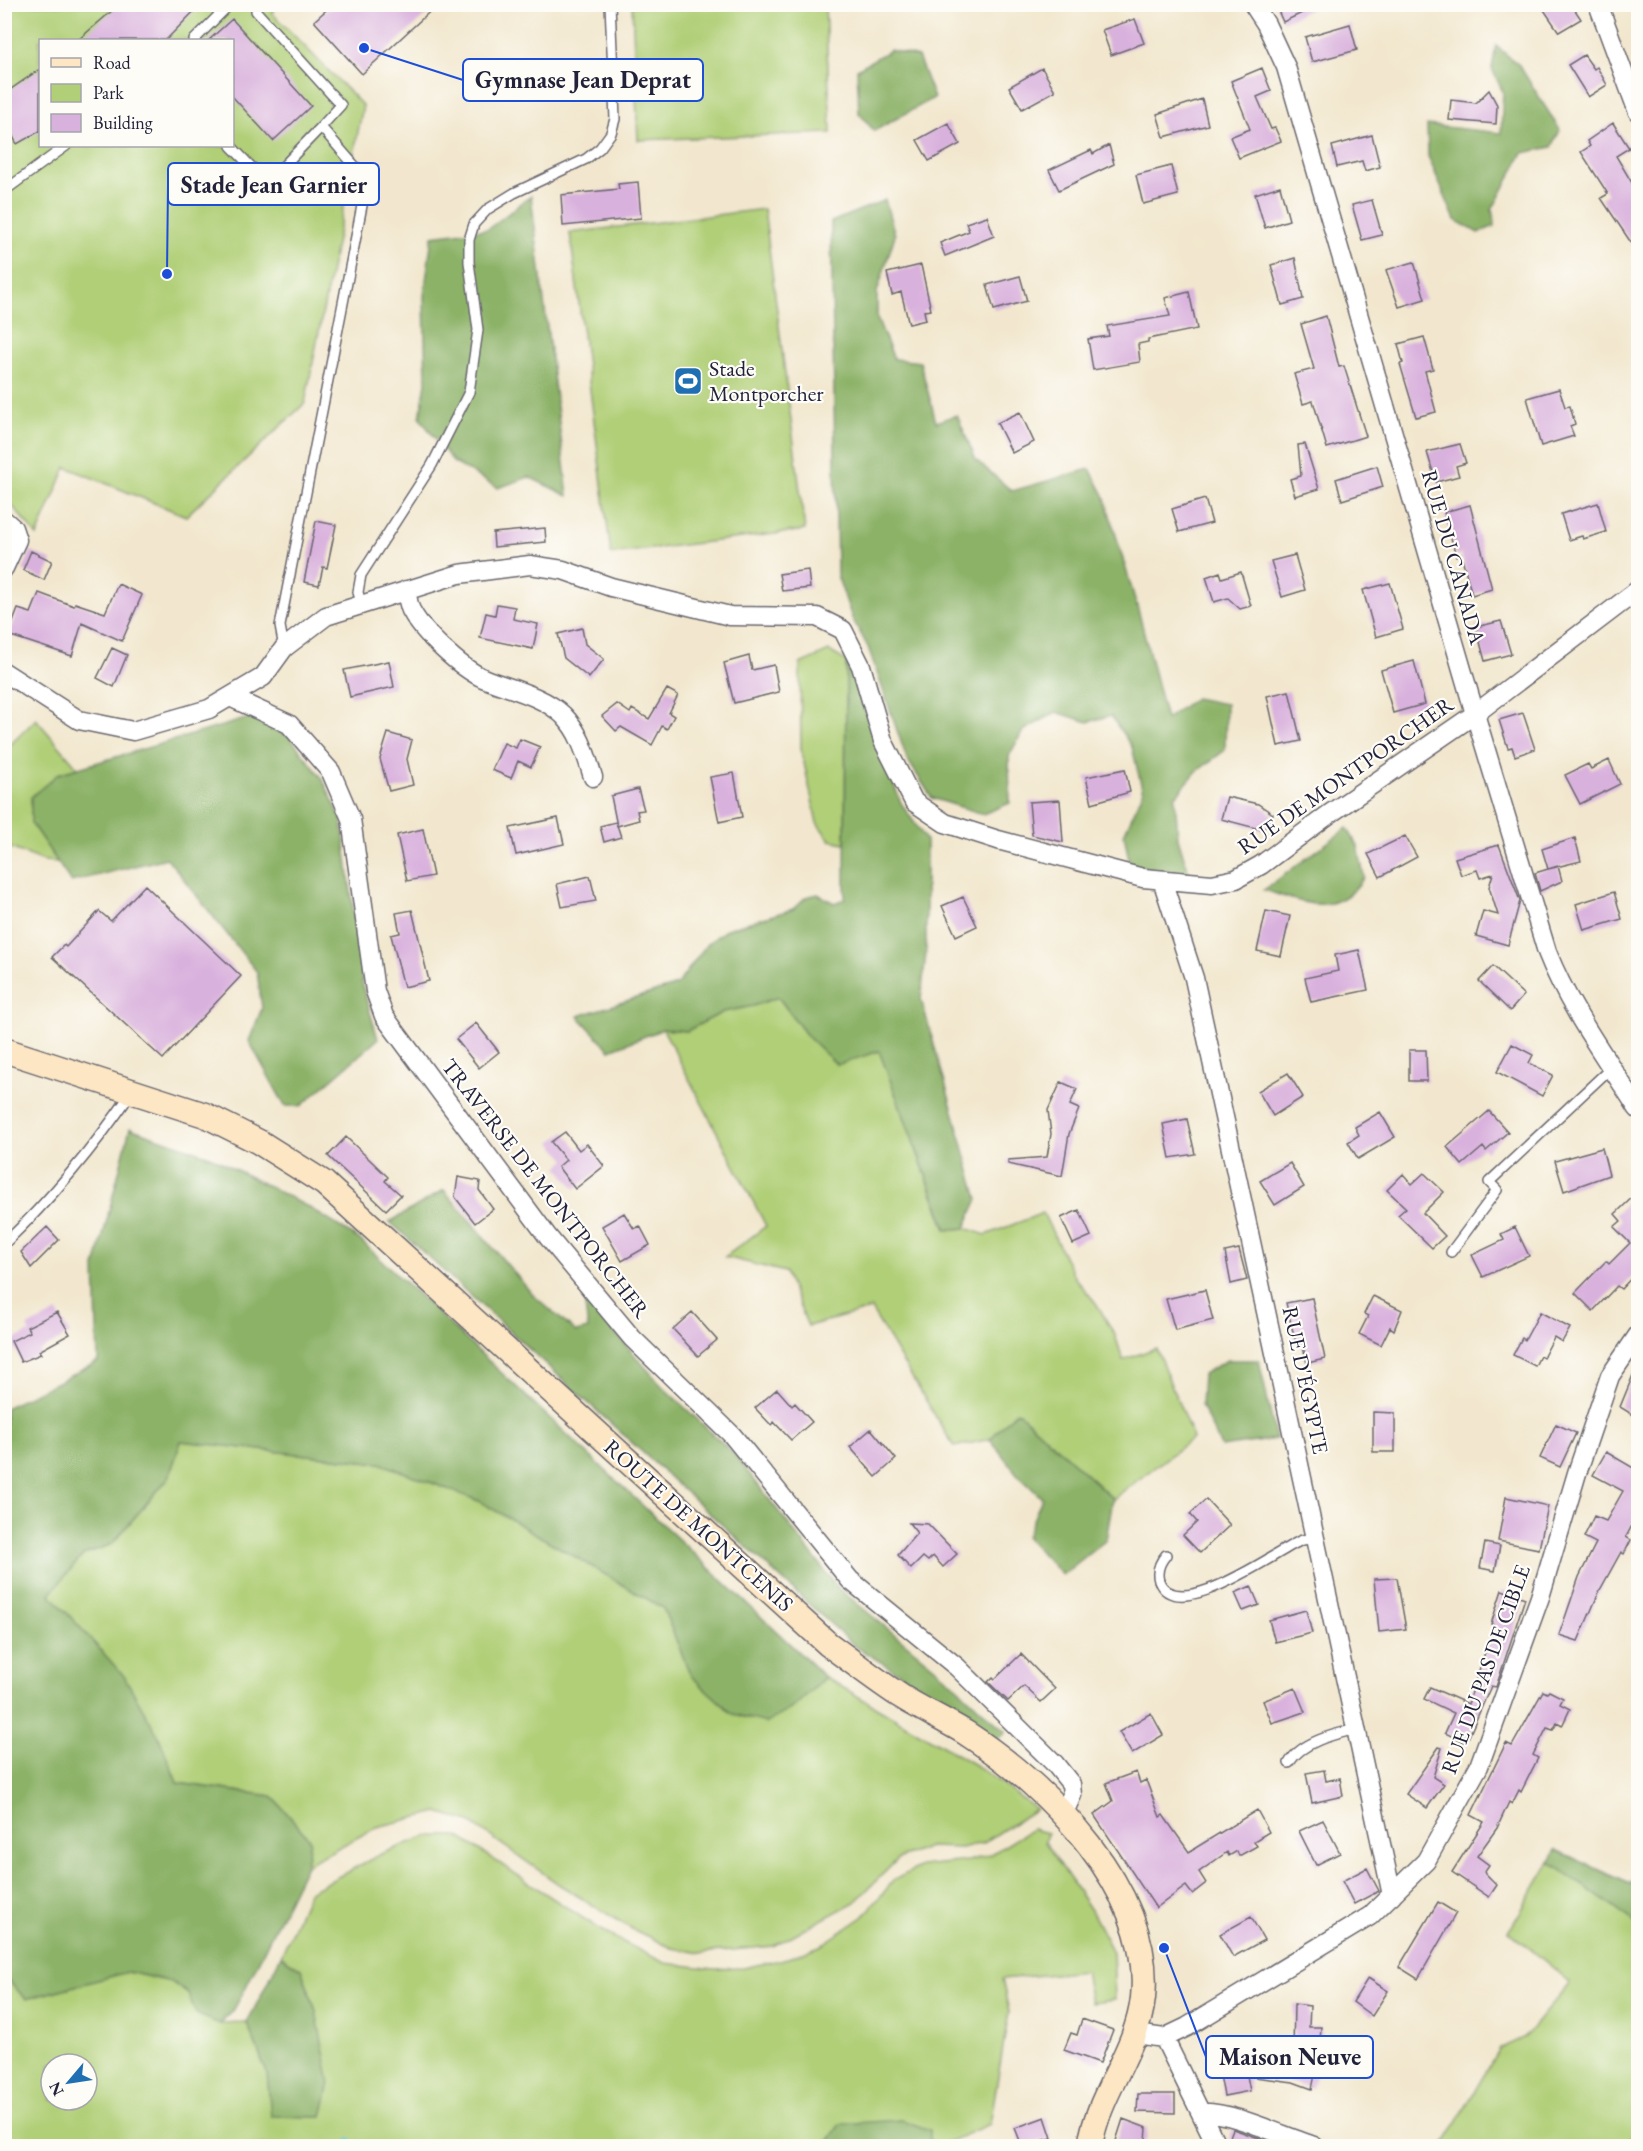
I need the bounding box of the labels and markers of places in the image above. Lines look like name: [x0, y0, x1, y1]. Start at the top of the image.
callout: Gymnase Jean Deprat: [463, 59, 703, 101]
callout: Stade Jean Garnier: [168, 163, 379, 205]
place label: Stade Montporcher: [709, 354, 824, 408]
sports icon: Stade Montporcher: [672, 365, 704, 397]
callout: Maison Neuve: [1206, 2036, 1373, 2078]

